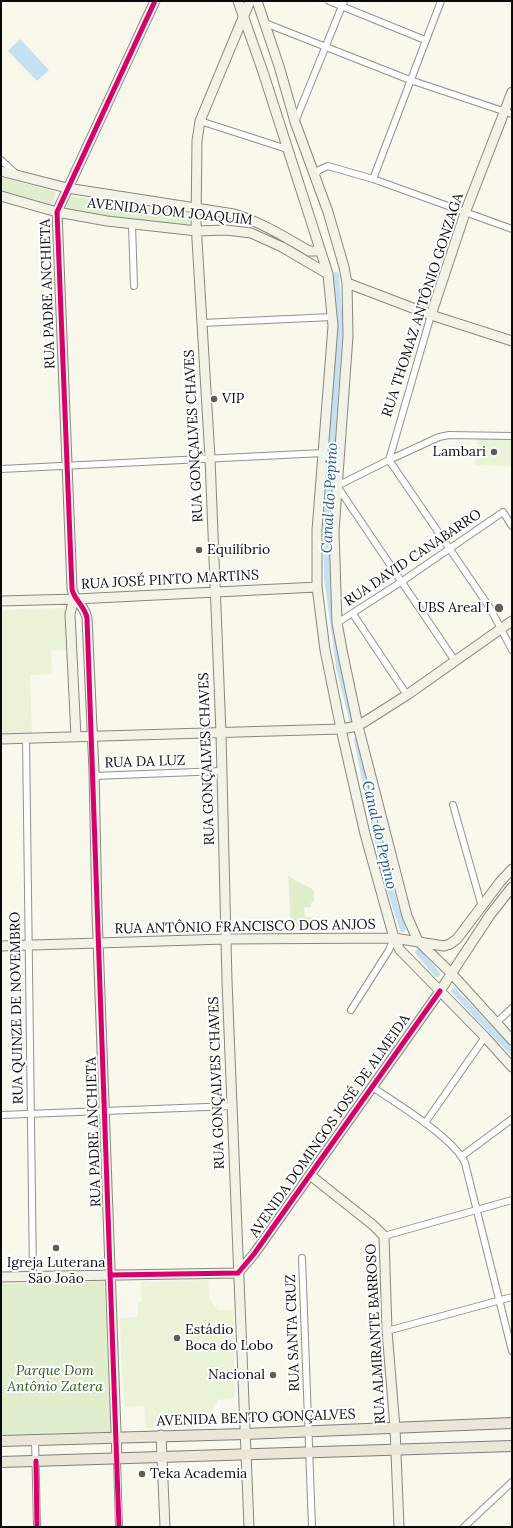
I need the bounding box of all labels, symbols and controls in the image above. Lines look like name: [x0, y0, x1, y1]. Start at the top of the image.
street label: RUA THOMAZ ANTÔNIO GONZAGA: [379, 191, 467, 419]
street label: AVENIDA DOM JOAQUIM: [87, 195, 253, 229]
street label: RUA PADRE ANCHIETA: [37, 219, 59, 369]
street label: RUA GONÇALVES CHAVES: [181, 349, 207, 523]
place label: VIP: [222, 391, 244, 407]
marker: VIP: [209, 394, 219, 404]
water label: Canal do Pepino: [318, 442, 342, 554]
place label: Lambari: [432, 444, 486, 460]
marker: Lambari: [489, 447, 499, 457]
street label: RUA DAVID CANABARRO: [341, 506, 485, 610]
place label: Equilíbrio: [207, 542, 270, 558]
marker: Equilíbrio: [194, 545, 204, 555]
street label: RUA JOSÉ PINTO MARTINS: [81, 567, 259, 593]
place label: UBS Areal I: [417, 600, 490, 616]
marker: UBS Areal I: [493, 602, 505, 614]
street label: RUA GONÇALVES CHAVES: [196, 672, 218, 846]
street label: RUA DA LUZ: [104, 752, 186, 772]
water label: Canal do Pepino: [358, 779, 400, 891]
street label: RUA QUINZE DE NOVEMBRO: [7, 912, 27, 1104]
street label: RUA ANTÔNIO FRANCISCO DOS ANJOS: [114, 916, 376, 938]
street label: RUA GONÇALVES CHAVES: [206, 996, 228, 1170]
street label: AVENIDA DOMINGOS JOSÉ DE ALMEIDA: [246, 1011, 414, 1241]
street label: RUA PADRE ANCHIETA: [83, 1057, 105, 1207]
marker: Igreja Luterana São João: [51, 1243, 61, 1253]
street label: RUA ALMIRANTE BARROSO: [363, 1243, 389, 1425]
place label: Igreja Luterana São João: [7, 1255, 105, 1288]
street label: RUA SANTA CRUZ: [283, 1274, 303, 1392]
place label: Estádio Boca do Lobo: [185, 1322, 273, 1354]
marker: Estádio Boca do Lobo: [172, 1333, 182, 1343]
park label: Parque Dom Antônio Zatera: [7, 1363, 103, 1396]
place label: Nacional: [208, 1367, 265, 1383]
marker: Nacional: [268, 1370, 278, 1380]
street label: AVENIDA BENTO GONÇALVES: [156, 1406, 356, 1430]
place label: Teka Academia: [150, 1466, 247, 1482]
marker: Teka Academia: [137, 1469, 147, 1479]

